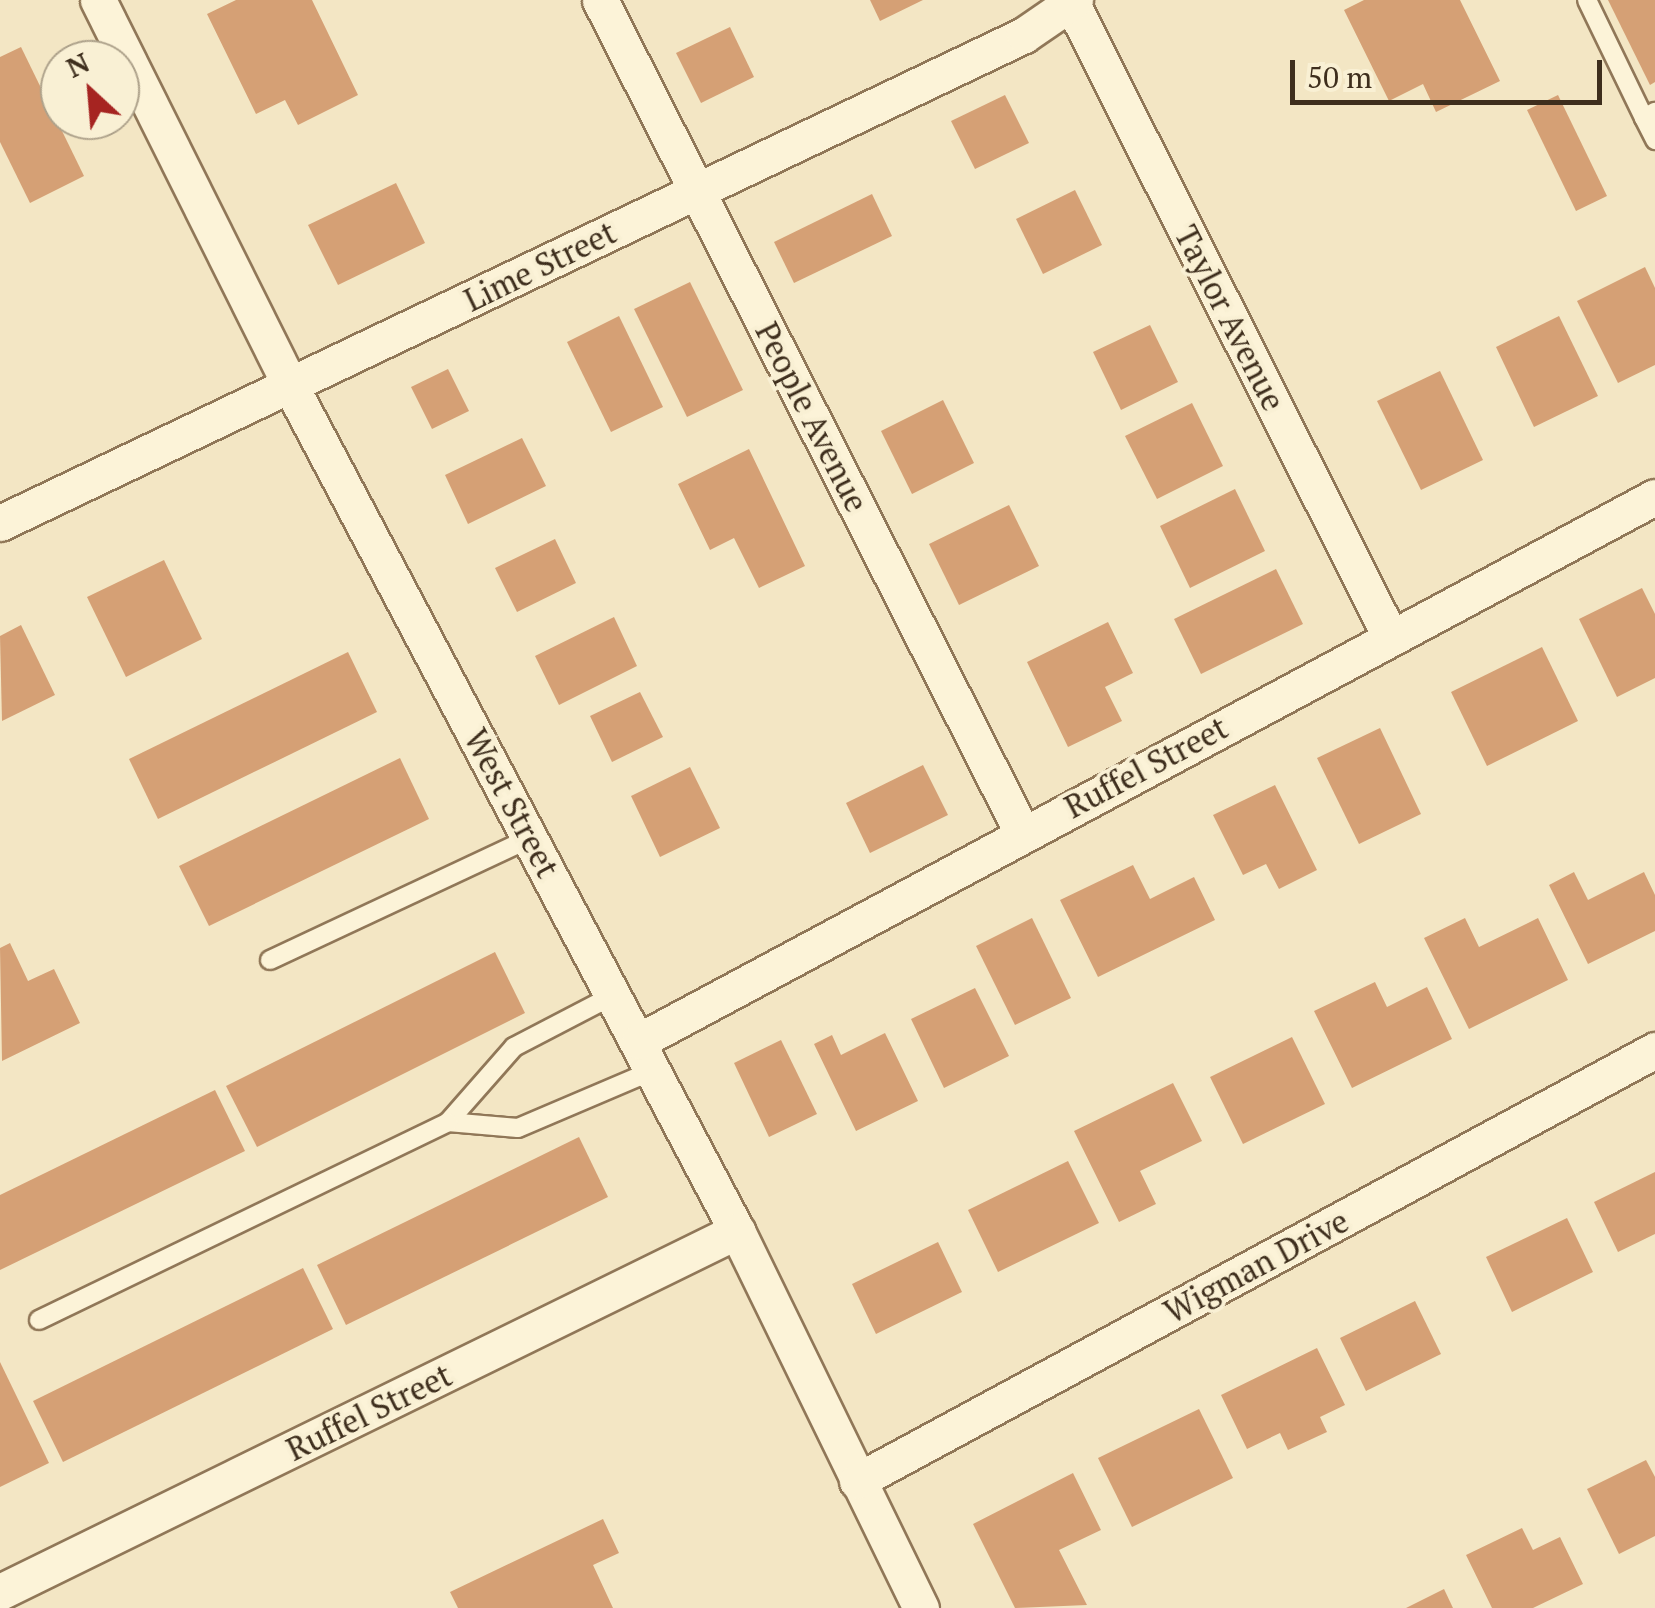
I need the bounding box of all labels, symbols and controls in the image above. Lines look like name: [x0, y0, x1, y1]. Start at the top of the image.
north arrow: [40, 40, 140, 140]
scale bar: [1295, 40, 1608, 102]
text: N: [60, 43, 95, 86]
text: 50 m: [1307, 57, 1372, 97]
street label: Lime Street: [458, 213, 622, 319]
street label: Taylor Avenue: [1167, 219, 1293, 417]
street label: People Avenue: [748, 315, 876, 519]
street label: Ruffel Street: [1058, 708, 1234, 826]
street label: West Street: [457, 722, 567, 884]
street label: Wigman Drive: [1157, 1201, 1355, 1331]
street label: Ruffel Street: [280, 1356, 458, 1468]

